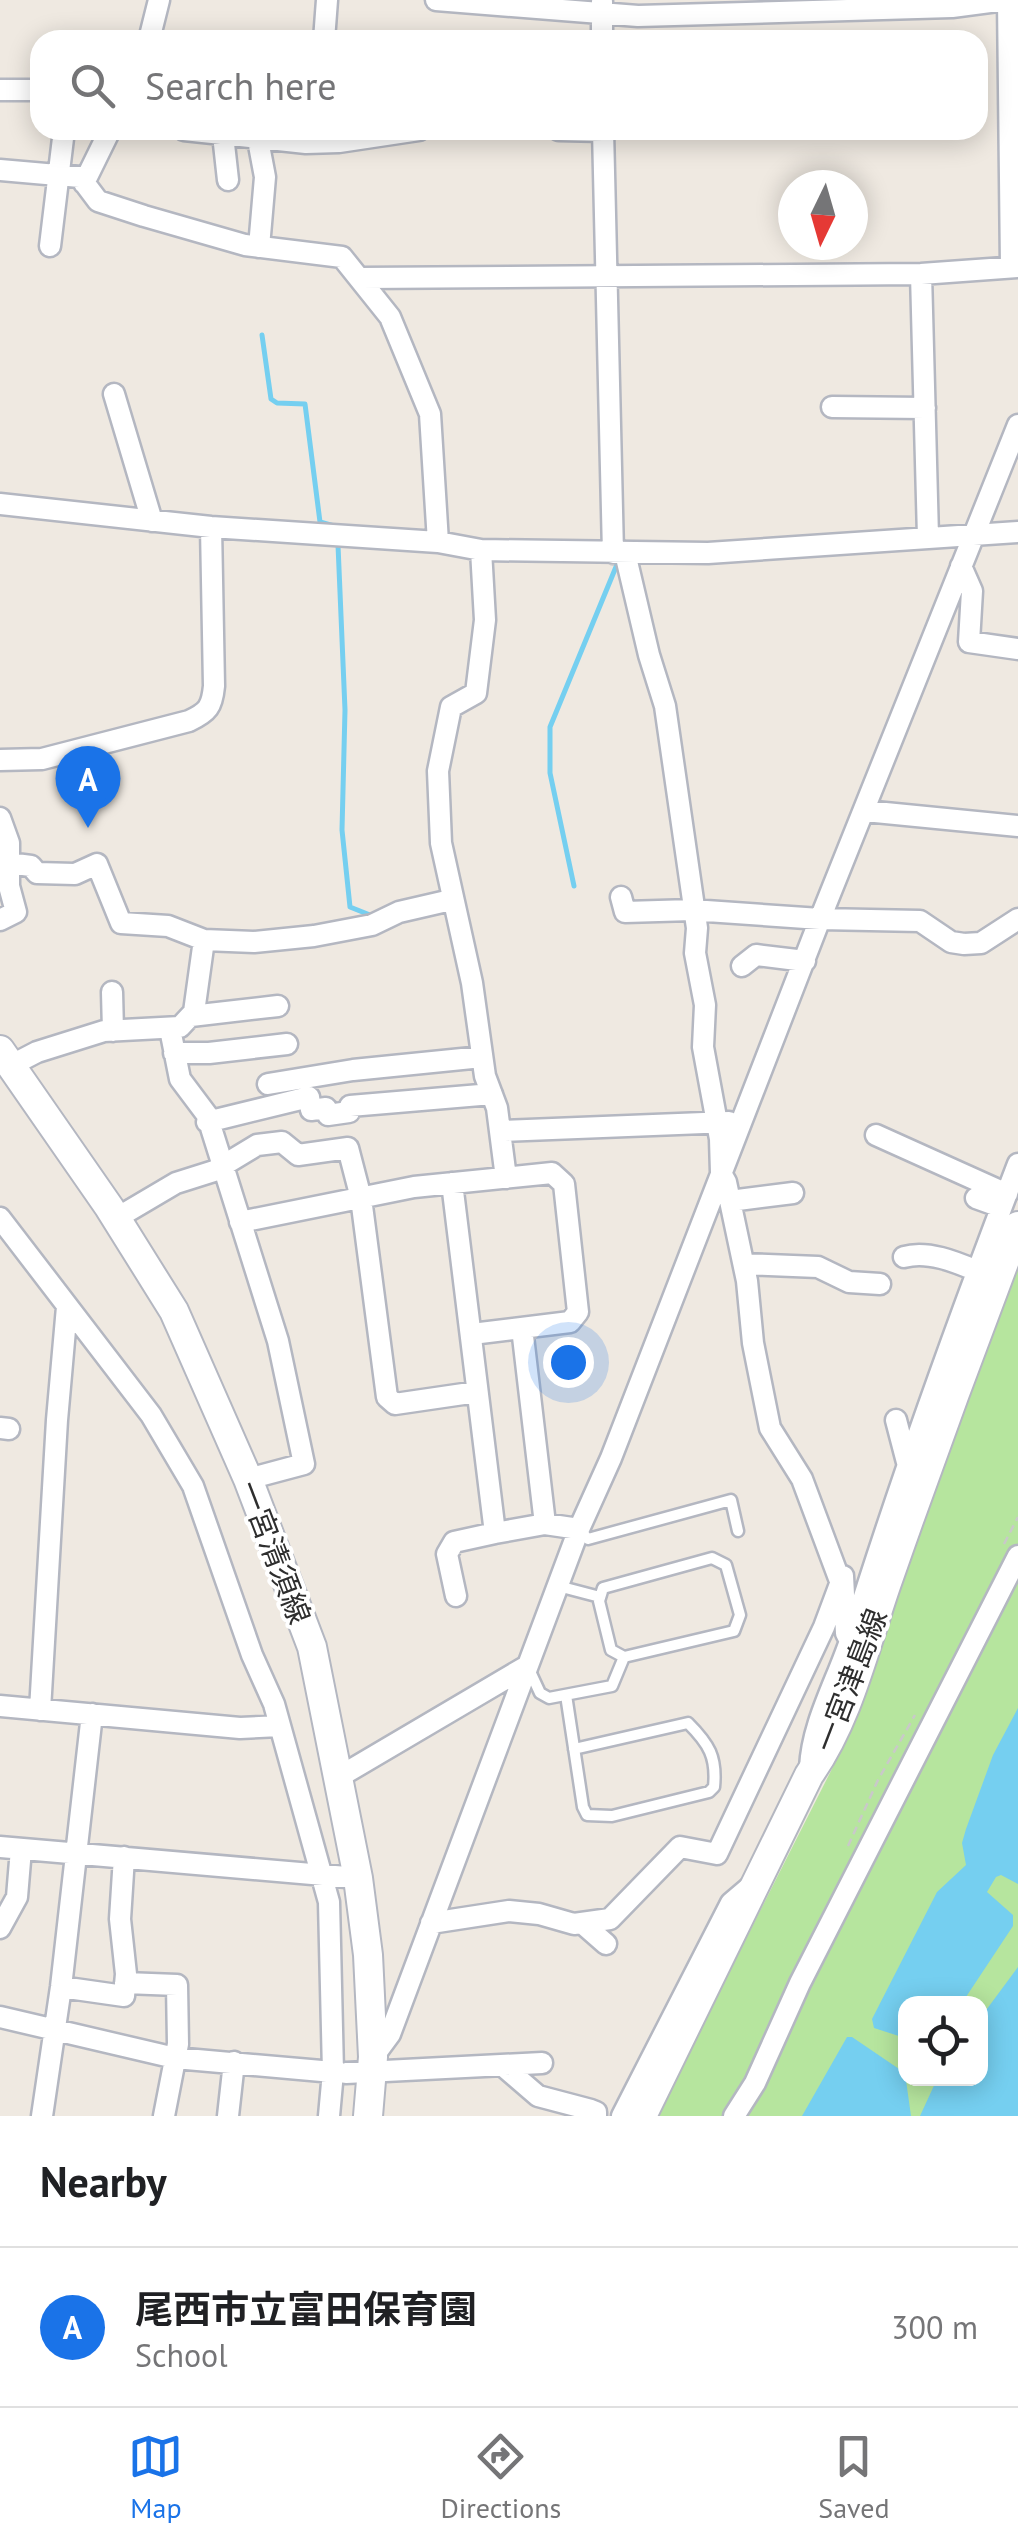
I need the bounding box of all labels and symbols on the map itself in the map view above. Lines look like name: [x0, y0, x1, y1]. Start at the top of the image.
north arrow: [778, 170, 868, 260]
pin: A: [56, 746, 120, 828]
your location: [543, 1337, 594, 1388]
street label: 一宮清須線: [230, 1475, 320, 1629]
street label: 一宮津島線: [805, 1603, 895, 1757]

